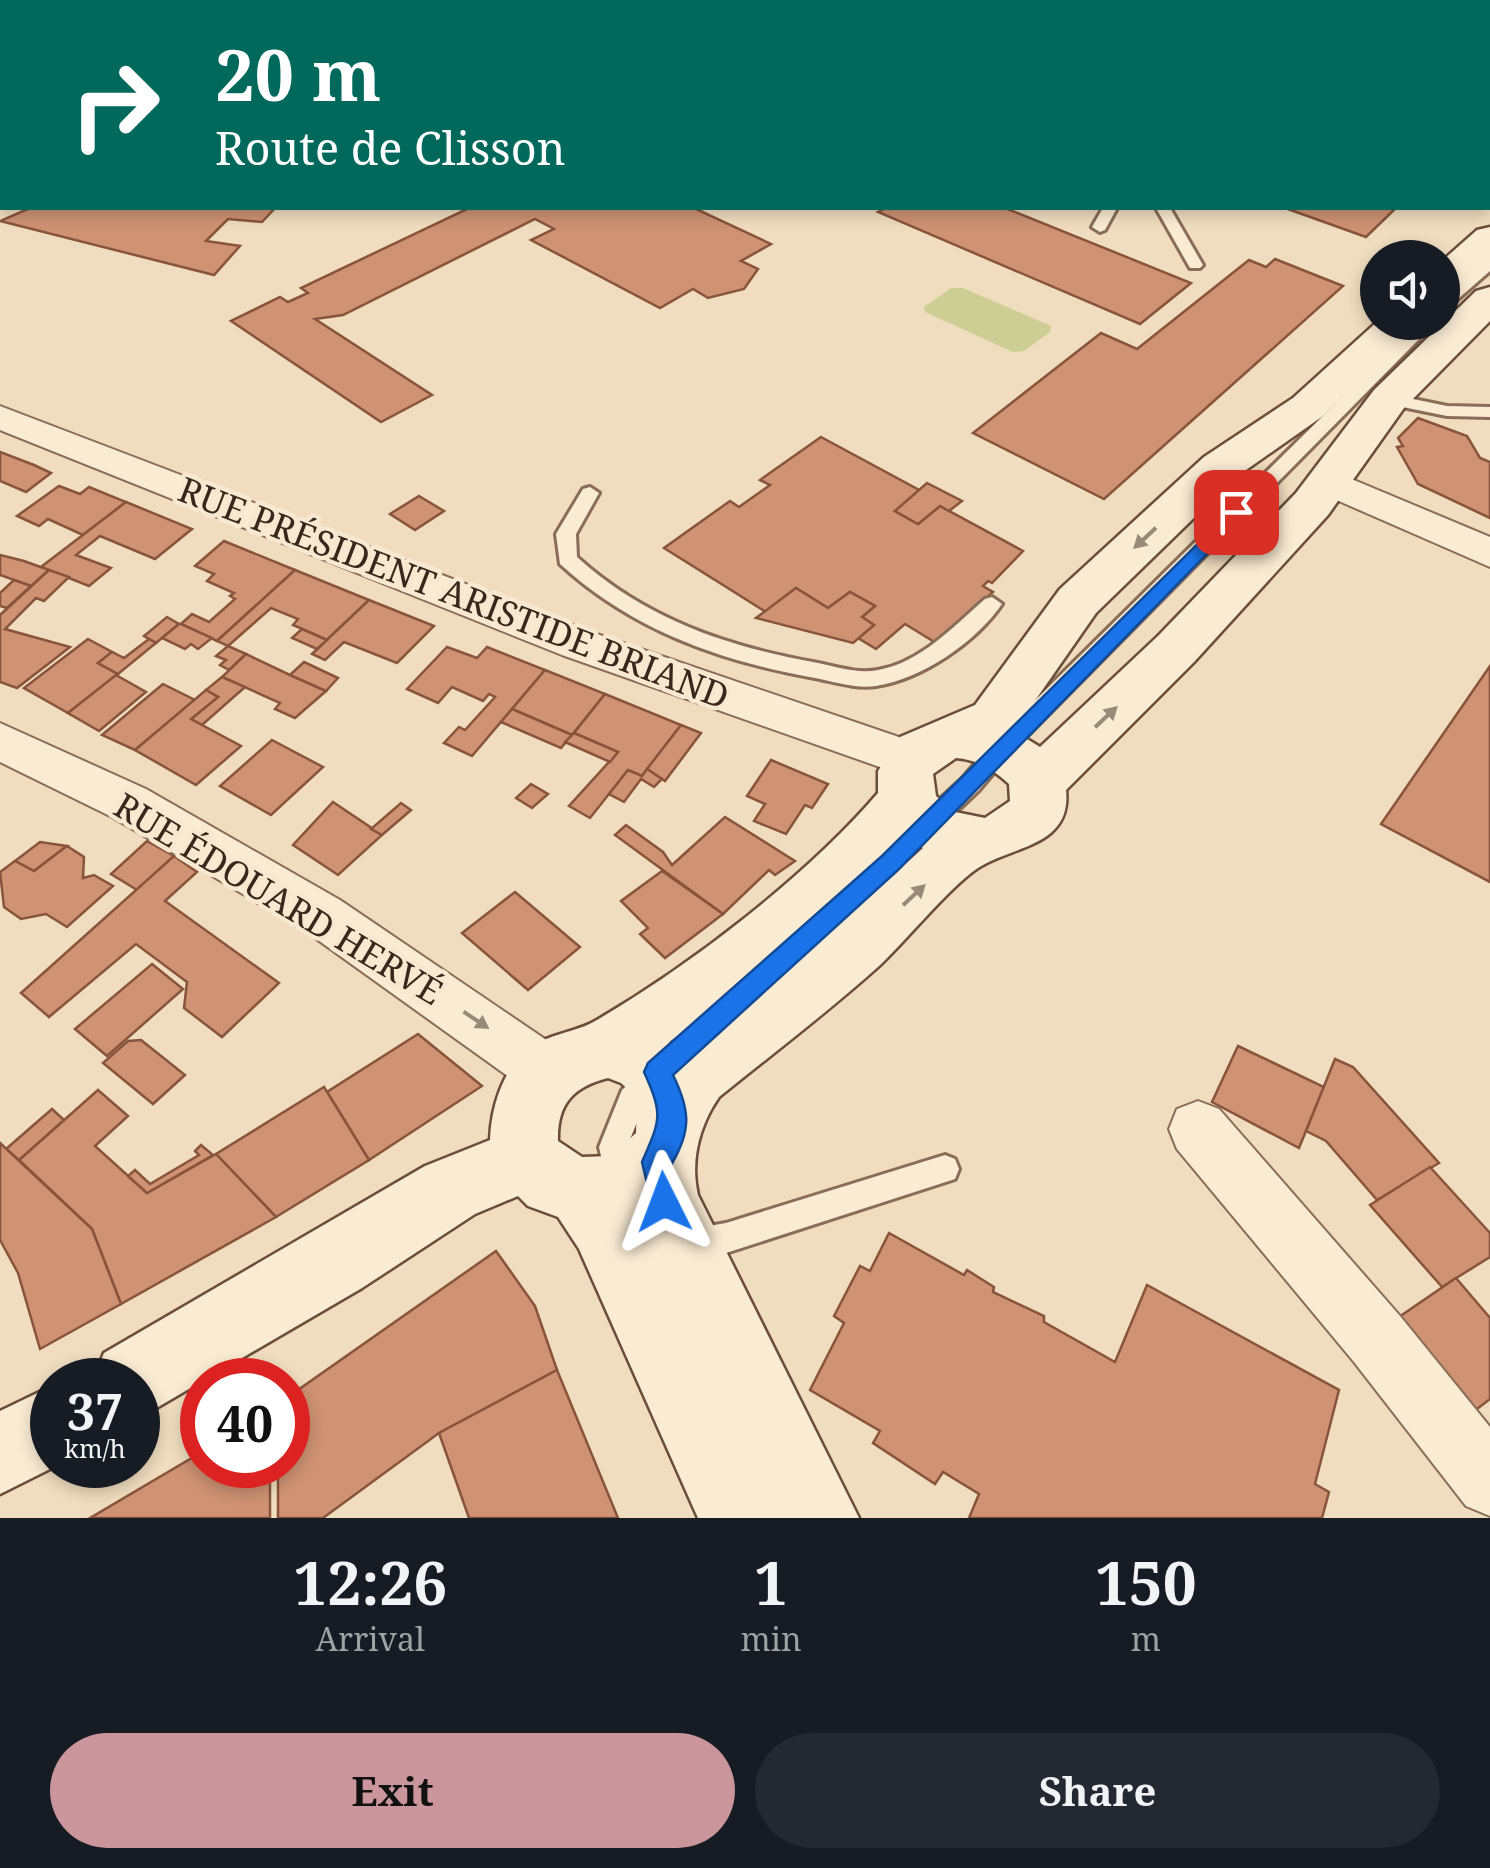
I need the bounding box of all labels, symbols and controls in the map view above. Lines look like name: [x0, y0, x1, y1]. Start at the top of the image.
text: 20 m: [215, 26, 381, 122]
icon: right: [50, 40, 180, 170]
text: Route de Clisson: [215, 117, 566, 178]
map controls: [1360, 240, 1460, 340]
button: sound: [1360, 240, 1460, 340]
street label: RUE PRÉSIDENT ARISTIDE BRIAND: [172, 465, 736, 719]
pin: [1194, 470, 1279, 555]
icon: arrive: [1209, 485, 1264, 540]
one-way arrow: [1133, 526, 1157, 549]
one-way arrow: [1094, 706, 1118, 729]
street label: RUE ÉDOUARD HERVÉ: [106, 781, 452, 1015]
one-way arrow: [901, 884, 926, 906]
one-way arrow: [463, 1010, 489, 1029]
position arrow: [612, 1150, 716, 1254]
speed limit sign: 40: [180, 1358, 310, 1488]
text: 37: [67, 1377, 123, 1445]
text: km/h: [64, 1431, 126, 1465]
text: 12:26: [293, 1541, 447, 1623]
text: 1: [754, 1541, 788, 1623]
text: 150: [1095, 1541, 1197, 1623]
text: Arrival: [316, 1617, 425, 1660]
text: min: [741, 1617, 802, 1660]
text: m: [1131, 1617, 1161, 1660]
button: Exit: [50, 1733, 735, 1848]
button: Share: [755, 1733, 1440, 1848]

